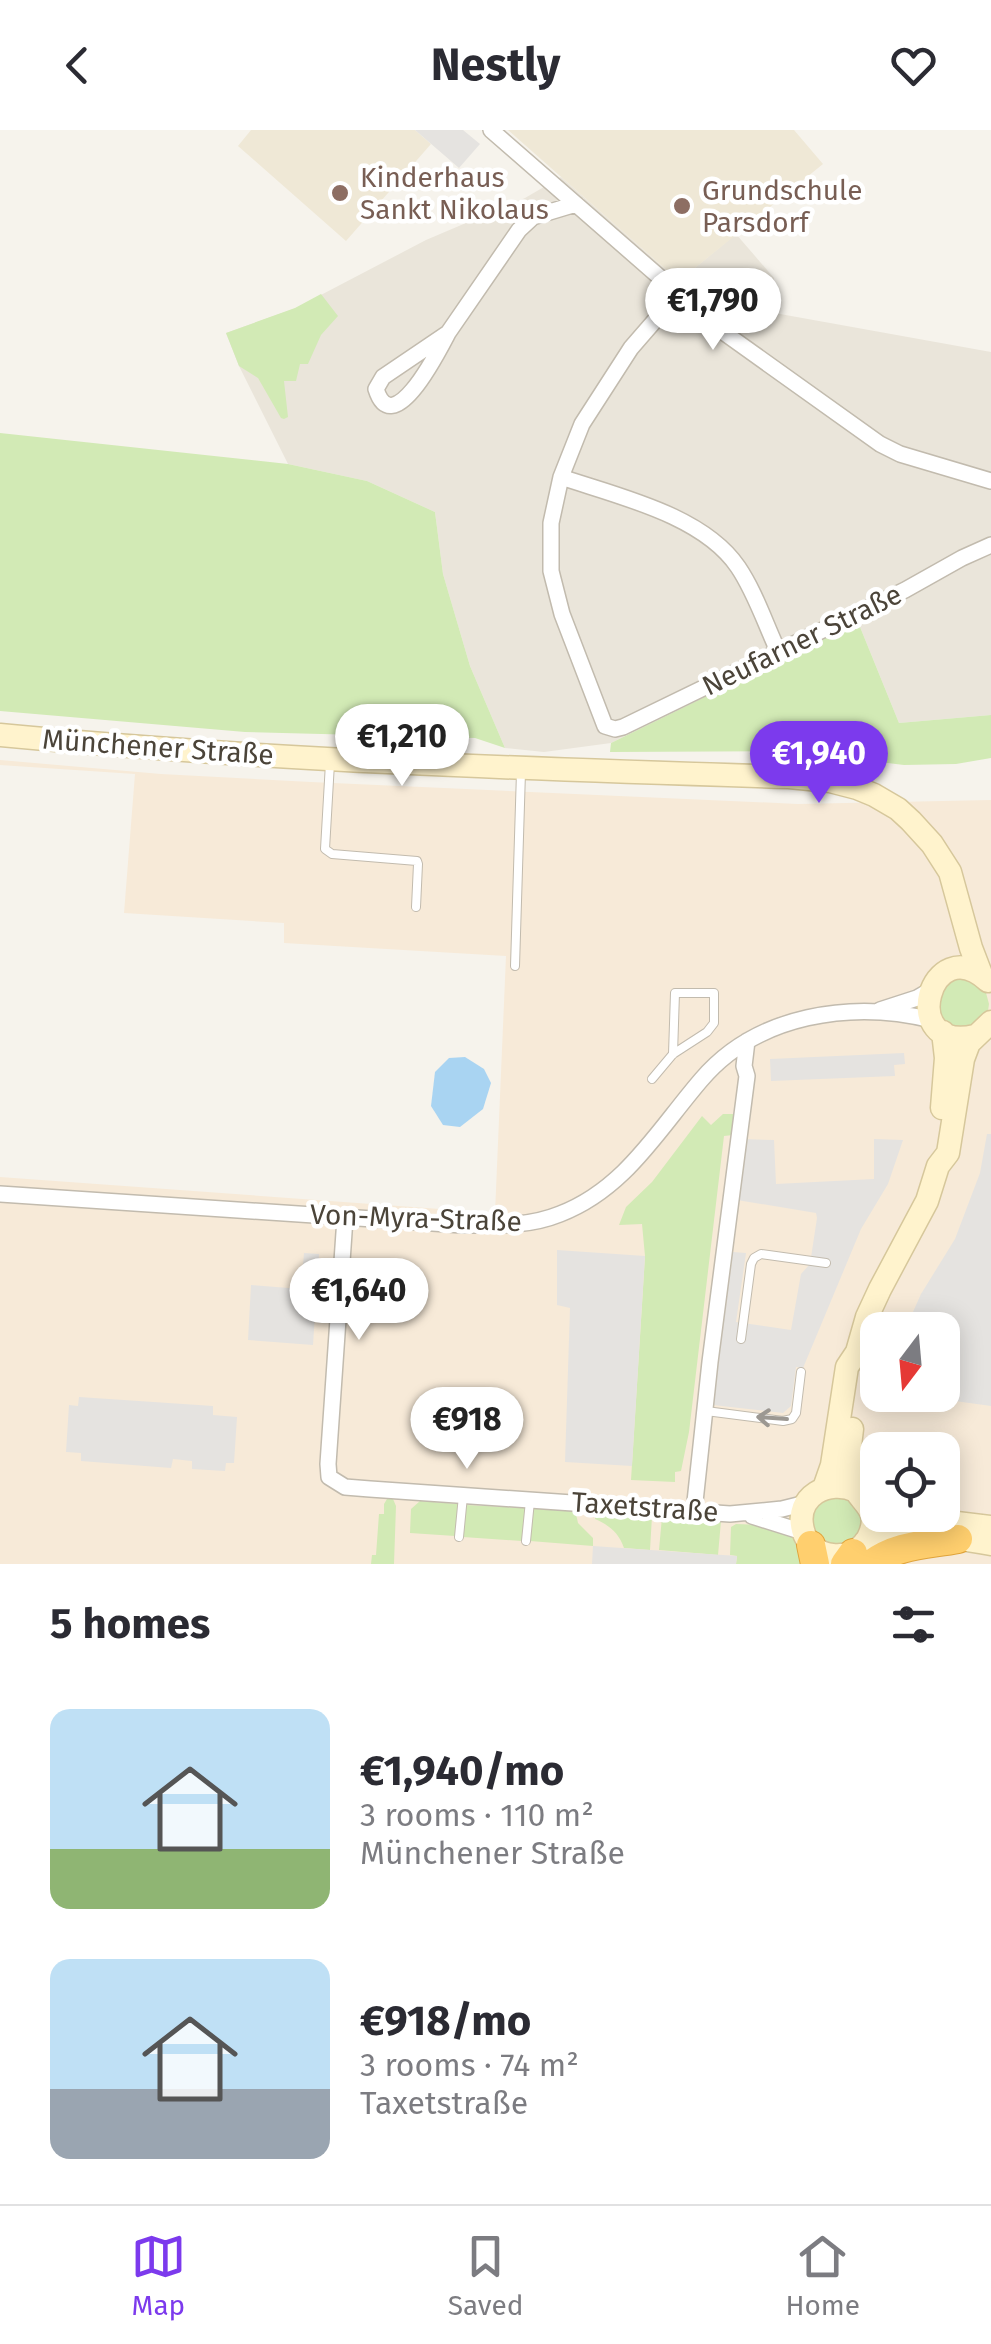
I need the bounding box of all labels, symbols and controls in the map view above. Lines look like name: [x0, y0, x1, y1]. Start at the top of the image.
icon: back: [50, 38, 105, 93]
text: Nestly: [431, 38, 560, 92]
icon: heart: [886, 38, 941, 93]
place label: Kinderhaus Sankt Nikolaus: [360, 161, 549, 226]
place label: Grundschule Parsdorf: [702, 174, 862, 239]
marker: Kinderhaus Sankt Nikolaus: [329, 182, 351, 204]
marker: Grundschule Parsdorf: [671, 195, 693, 217]
pin: €1,790: [632, 268, 794, 353]
text: €1,790: [667, 281, 759, 319]
street label: Neufarner Straße: [697, 577, 907, 703]
pin: €1,210: [321, 704, 483, 789]
text: €1,210: [357, 717, 447, 755]
pin: €1,940: [738, 721, 900, 806]
street label: Münchener Straße: [41, 722, 275, 772]
text: €1,940: [772, 734, 866, 772]
street label: Von-Myra-Straße: [310, 1198, 522, 1238]
pin: €1,640: [278, 1258, 440, 1343]
text: €1,640: [311, 1271, 407, 1309]
north arrow: [860, 1312, 960, 1412]
map controls: [860, 1312, 960, 1532]
pin: €918: [408, 1387, 526, 1472]
text: €918: [432, 1400, 502, 1438]
one-way arrow: [757, 1408, 789, 1427]
button: locate: [860, 1432, 960, 1532]
street label: Taxetstraße: [570, 1485, 720, 1529]
icon: filters: [886, 1597, 941, 1652]
text: 5 homes: [50, 1599, 210, 1649]
text: €1,940/mo: [360, 1746, 564, 1796]
icon: home: [130, 1749, 250, 1869]
text: 3 rooms · 110 m²: [360, 1796, 594, 1834]
text: Münchener Straße: [360, 1834, 625, 1872]
text: €918/mo: [360, 1996, 531, 2046]
icon: home: [130, 1999, 250, 2119]
text: 3 rooms · 74 m²: [360, 2046, 579, 2084]
text: Taxetstraße: [360, 2084, 528, 2122]
tab: Map: [131, 2229, 186, 2322]
tab: Saved: [448, 2229, 524, 2322]
tab: Home: [785, 2229, 860, 2322]

